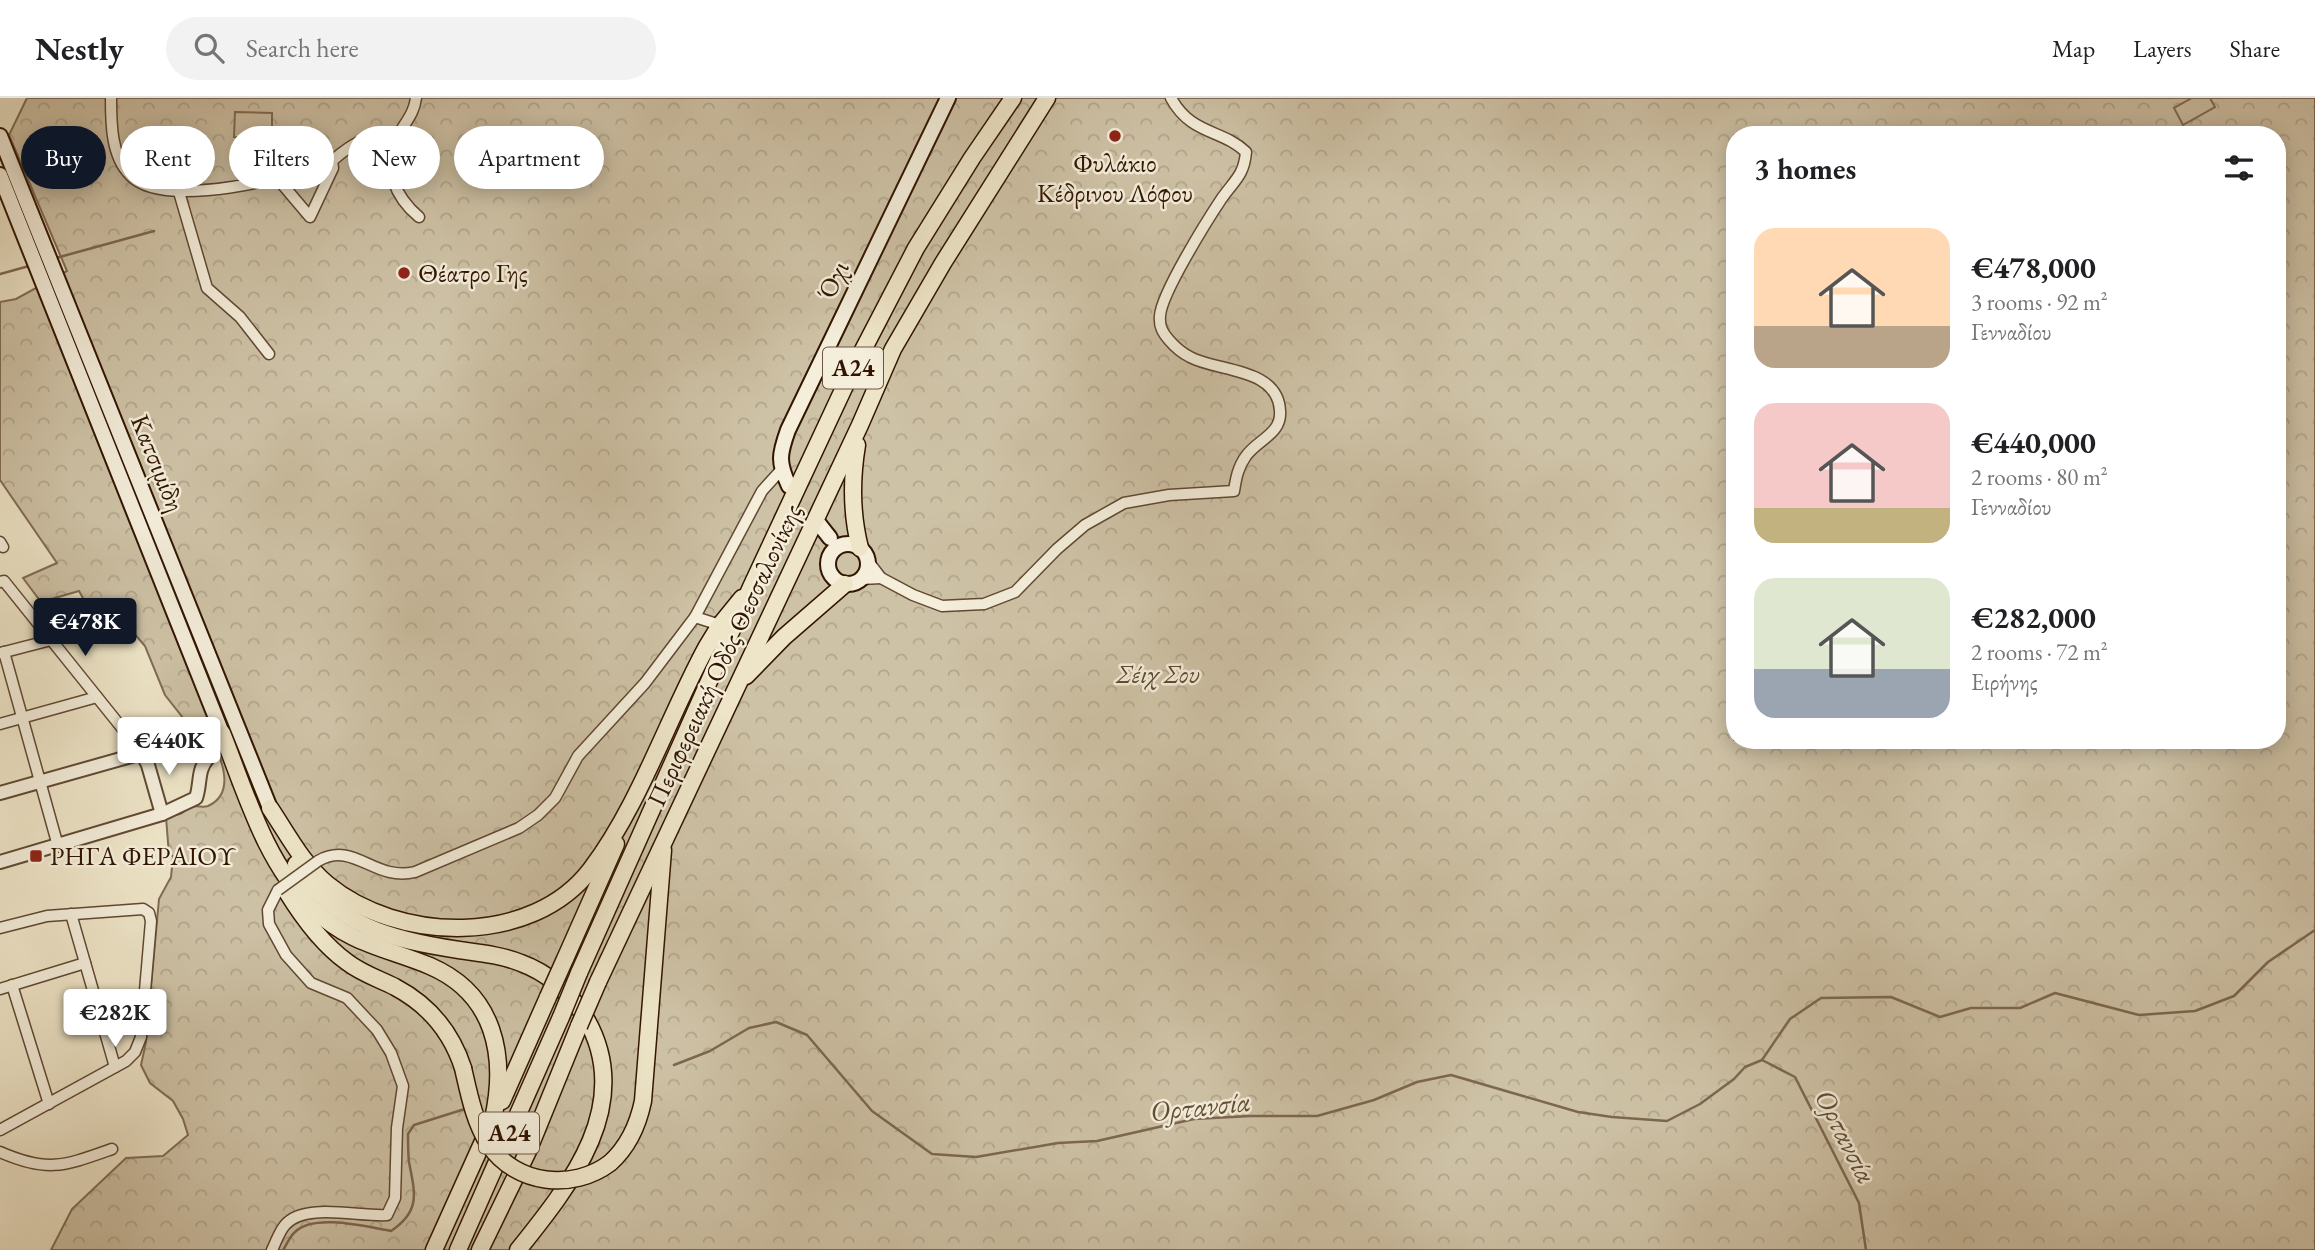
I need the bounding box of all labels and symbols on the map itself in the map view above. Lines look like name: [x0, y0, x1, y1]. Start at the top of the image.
marker: Φυλάκιο Κέδρινου Λόφου: [1107, 128, 1123, 144]
place label: Φυλάκιο Κέδρινου Λόφου: [1037, 146, 1193, 210]
street label: Όχι: [809, 255, 857, 306]
place label: Θέατρο Γης: [418, 256, 528, 290]
marker: Θέατρο Γης: [396, 265, 412, 281]
road number: Α24: [823, 347, 883, 388]
street label: Κατσιμίδη: [123, 409, 193, 517]
street label: Περιφερειακή Οδός Θεσσαλονίκης: [639, 498, 809, 812]
pin: €478K: [36, 598, 134, 658]
park label: Σέιχ Σου: [1116, 657, 1199, 691]
pin: €440K: [120, 718, 218, 777]
place label: ΡΗΓΑ ΦΕΡΑΙΟΥ: [50, 839, 236, 873]
marker: ΡΗΓΑ ΦΕΡΑΙΟΥ: [28, 848, 44, 864]
pin: €282K: [66, 990, 164, 1049]
water label: Ορτανσία: [1148, 1083, 1252, 1129]
water label: Ορτανσία: [1807, 1083, 1885, 1189]
road number: Α24: [479, 1113, 539, 1154]

